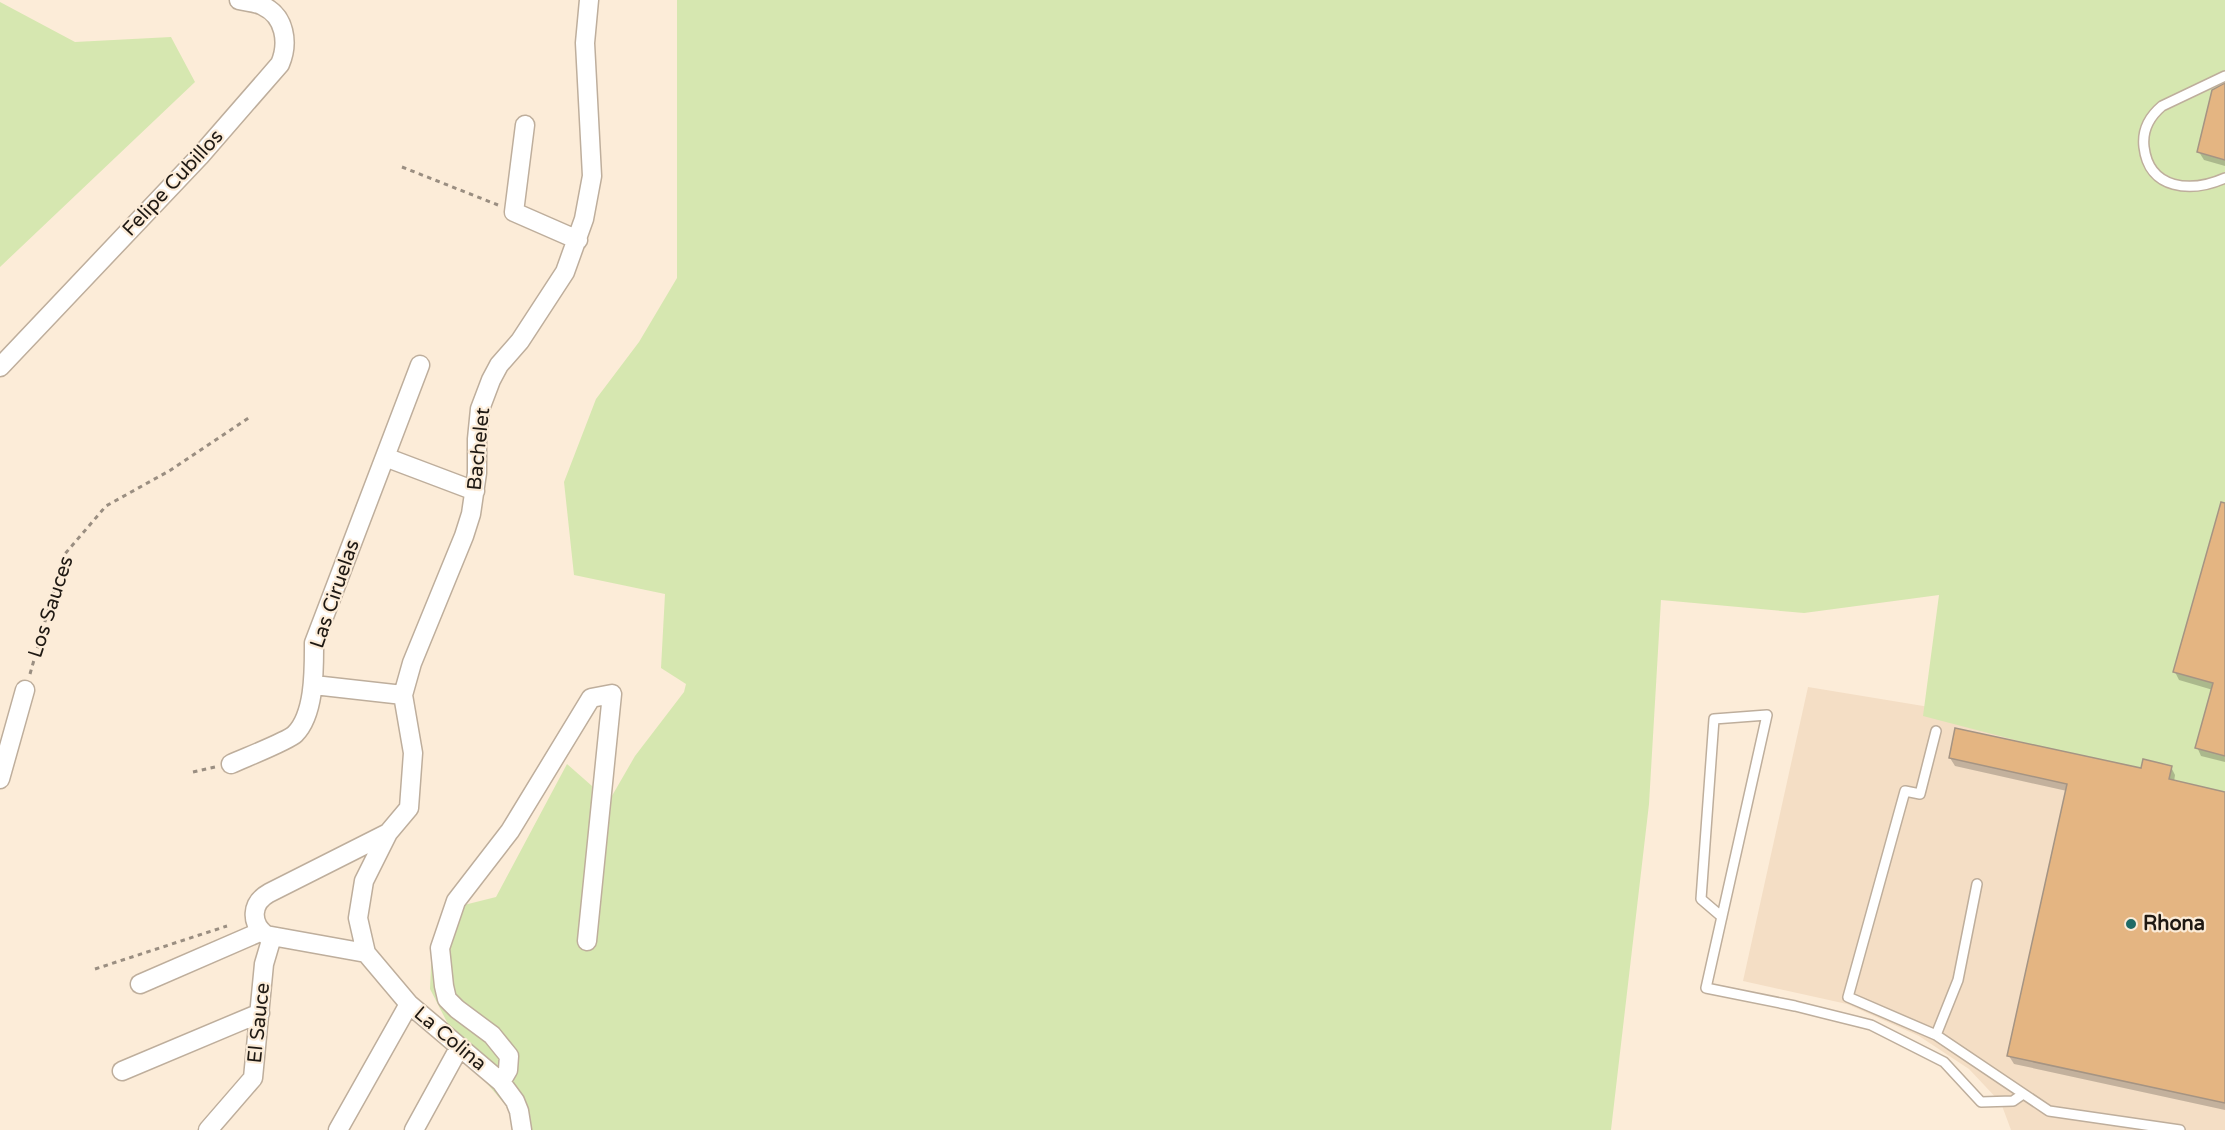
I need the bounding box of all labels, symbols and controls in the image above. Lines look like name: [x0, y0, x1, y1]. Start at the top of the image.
street label: Felipe Cubillos: [118, 125, 228, 241]
street label: Bachelet: [463, 406, 495, 492]
street label: Las Ciruelas: [305, 536, 365, 652]
street label: Los Sauces: [23, 553, 79, 661]
place label: Rhona: [2143, 912, 2205, 936]
marker: Rhona: [2124, 917, 2138, 931]
street label: El Sauce: [243, 982, 275, 1064]
street label: La Colina: [409, 1002, 491, 1076]

